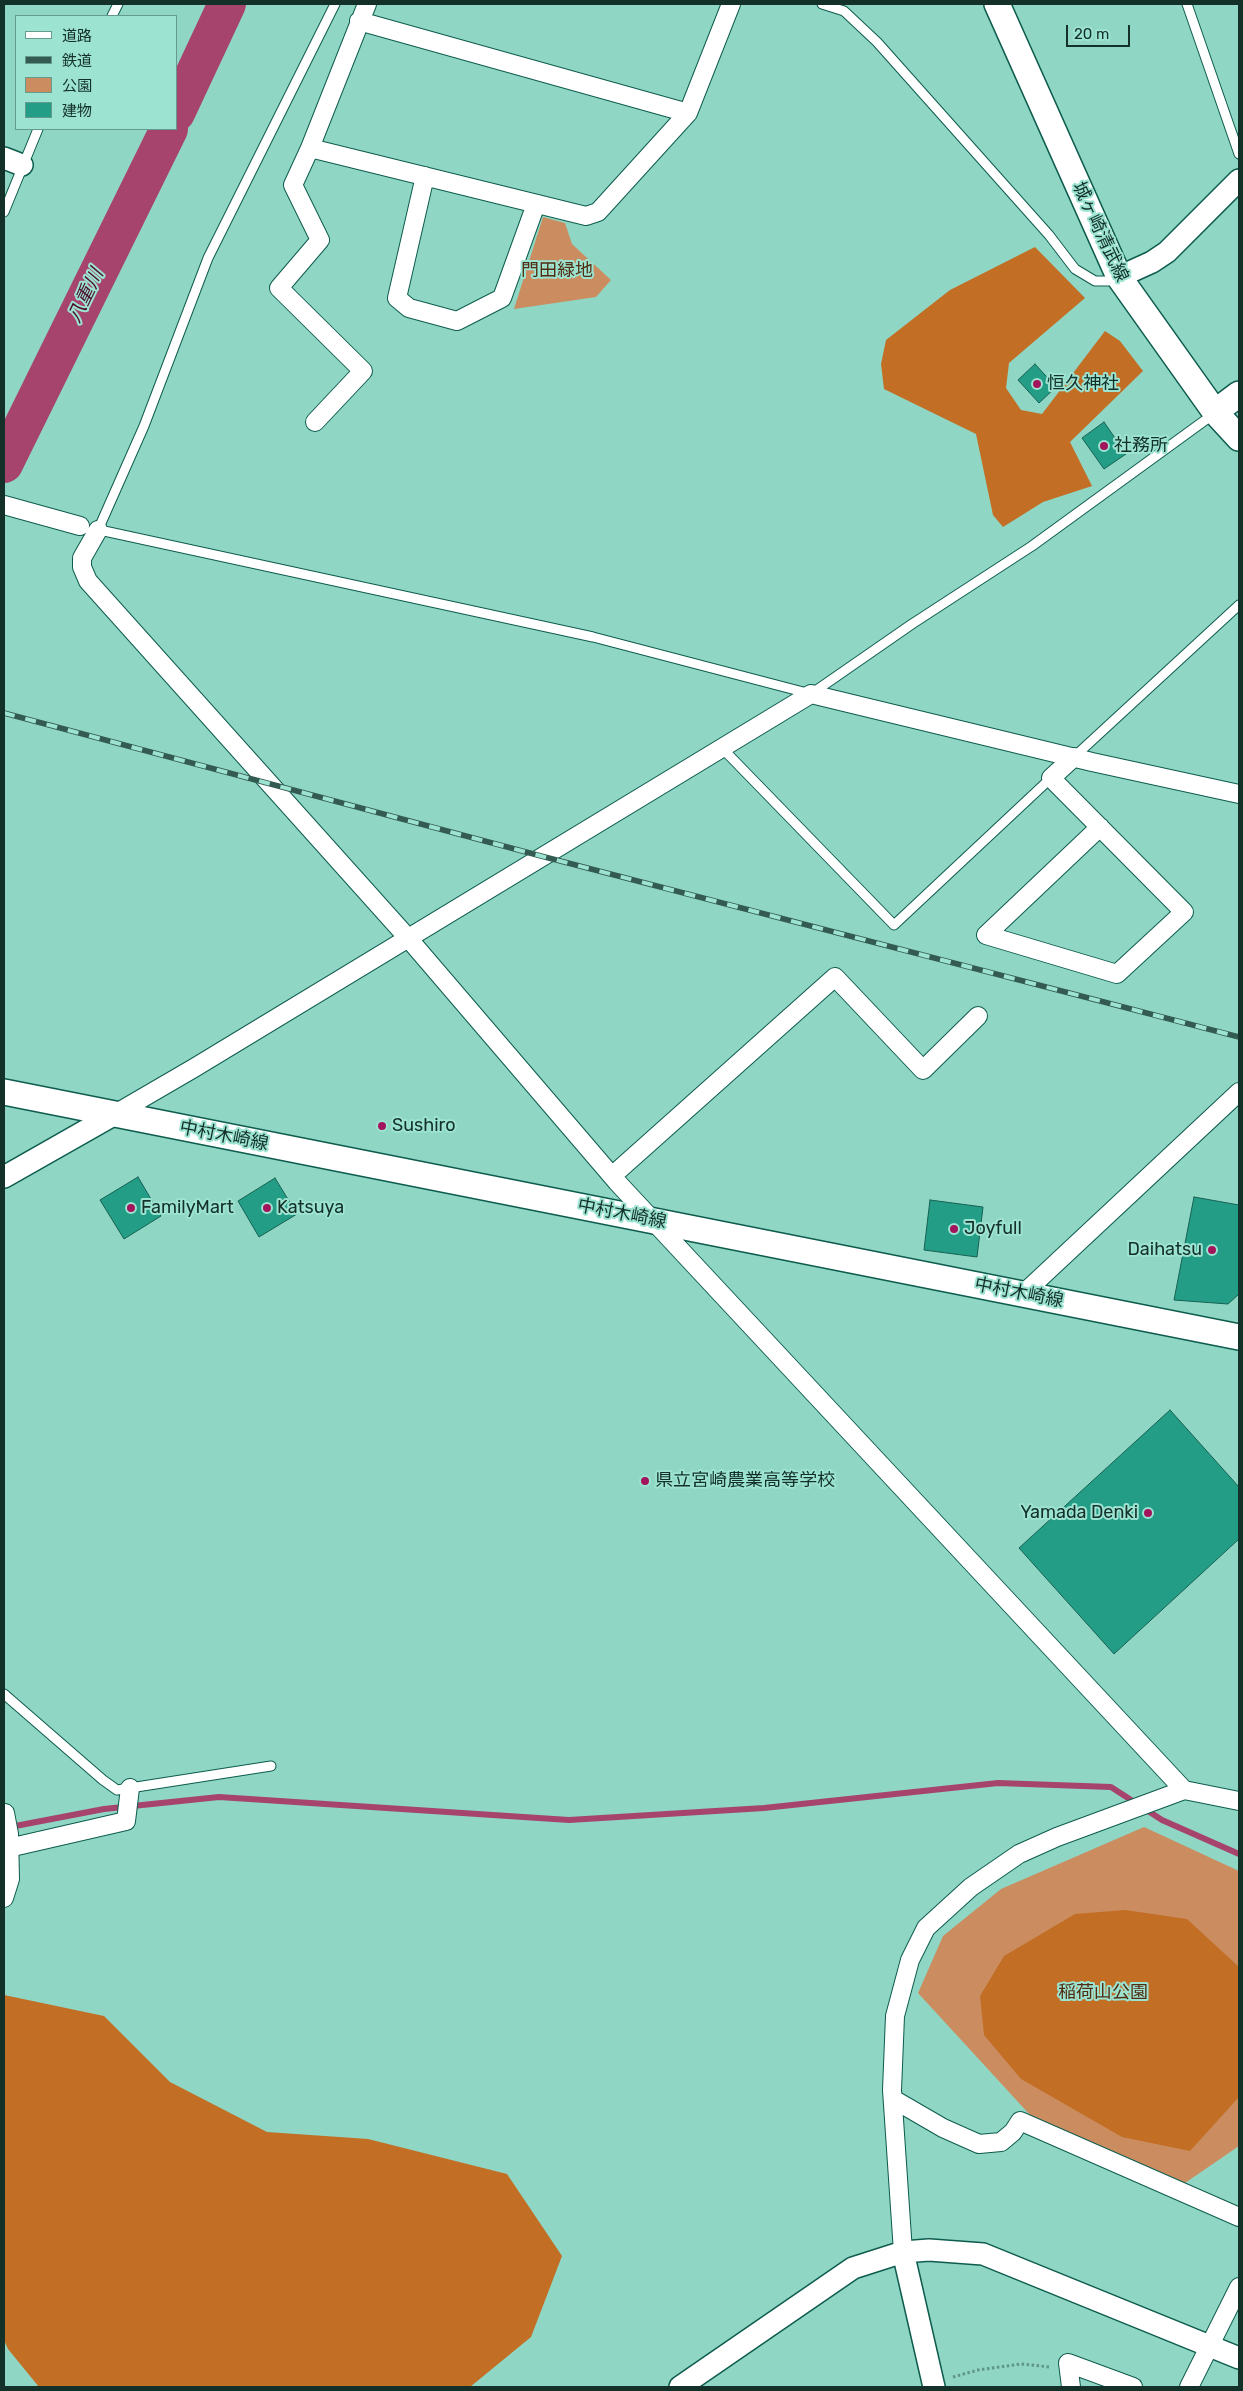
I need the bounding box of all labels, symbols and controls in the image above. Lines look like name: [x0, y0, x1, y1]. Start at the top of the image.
legend: [15, 15, 178, 130]
scale bar: [1068, 15, 1132, 47]
text: 20 m: [1074, 25, 1109, 43]
text: 道路: [62, 27, 92, 45]
text: 鉄道: [62, 52, 92, 70]
text: 公園: [62, 77, 92, 95]
text: 建物: [62, 102, 92, 120]
street label: 城ヶ崎清武線: [1067, 178, 1133, 286]
park label: 門田緑地: [521, 260, 593, 282]
water label: 八重川: [63, 265, 109, 327]
place label: 恒久神社: [1047, 373, 1119, 395]
marker: 恒久神社: [1031, 378, 1043, 390]
place label: 社務所: [1114, 435, 1168, 457]
marker: 社務所: [1098, 440, 1110, 452]
place label: Sushiro: [392, 1115, 456, 1137]
street label: 中村木崎線: [178, 1117, 270, 1155]
marker: Sushiro: [376, 1120, 388, 1132]
street label: 中村木崎線: [576, 1195, 668, 1233]
place label: FamilyMart: [141, 1197, 234, 1219]
place label: Katsuya: [277, 1197, 344, 1219]
marker: FamilyMart: [125, 1202, 137, 1214]
marker: Katsuya: [261, 1202, 273, 1214]
place label: Joyfull: [964, 1218, 1022, 1240]
marker: Joyfull: [948, 1223, 960, 1235]
place label: Daihatsu: [1127, 1239, 1202, 1261]
marker: Daihatsu: [1206, 1244, 1218, 1256]
street label: 中村木崎線: [973, 1274, 1065, 1312]
place label: 県立宮崎農業高等学校: [655, 1470, 835, 1492]
marker: 県立宮崎農業高等学校: [639, 1475, 651, 1487]
place label: Yamada Denki: [1020, 1502, 1138, 1524]
marker: Yamada Denki: [1142, 1507, 1154, 1519]
park label: 稲荷山公園: [1058, 1982, 1148, 2004]

